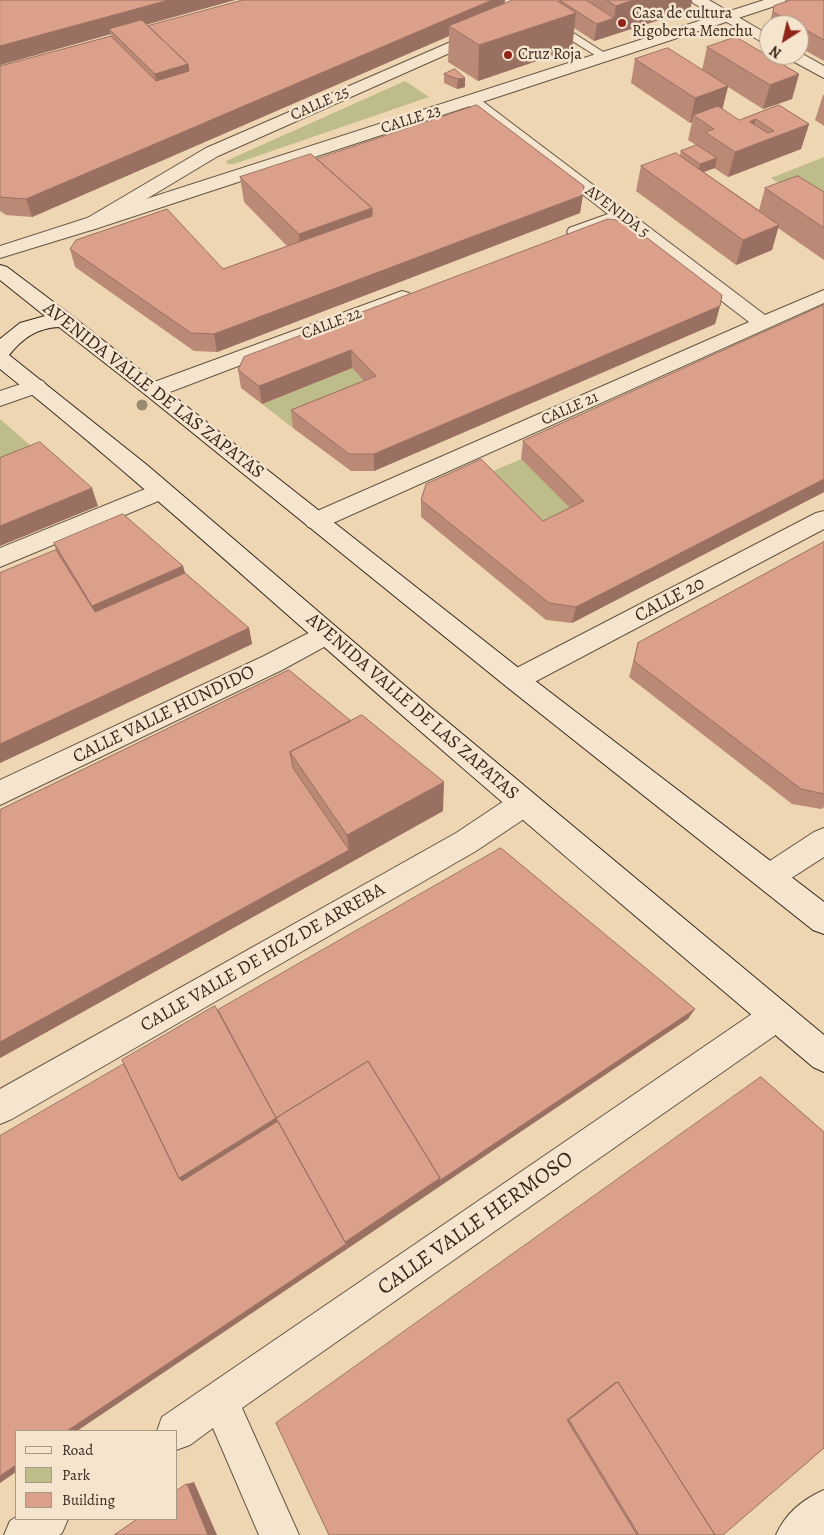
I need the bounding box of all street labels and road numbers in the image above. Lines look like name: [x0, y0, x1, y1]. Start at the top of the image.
street label: CALLE 25: [288, 83, 352, 125]
street label: CALLE 23: [379, 101, 443, 139]
street label: AVENIDA 5: [581, 182, 653, 242]
street label: AVENIDA VALLE DE LAS ZAPATAS: [38, 298, 268, 484]
street label: CALLE 22: [299, 304, 365, 344]
street label: CALLE 21: [538, 388, 602, 430]
street label: CALLE 20: [631, 572, 709, 628]
street label: AVENIDA VALLE DE LAS ZAPATAS: [301, 609, 523, 805]
street label: CALLE VALLE HUNDIDO: [69, 661, 259, 769]
street label: CALLE VALLE DE HOZ DE ARREBA: [137, 878, 389, 1038]
street label: CALLE VALLE HERMOSO: [373, 1146, 579, 1302]

